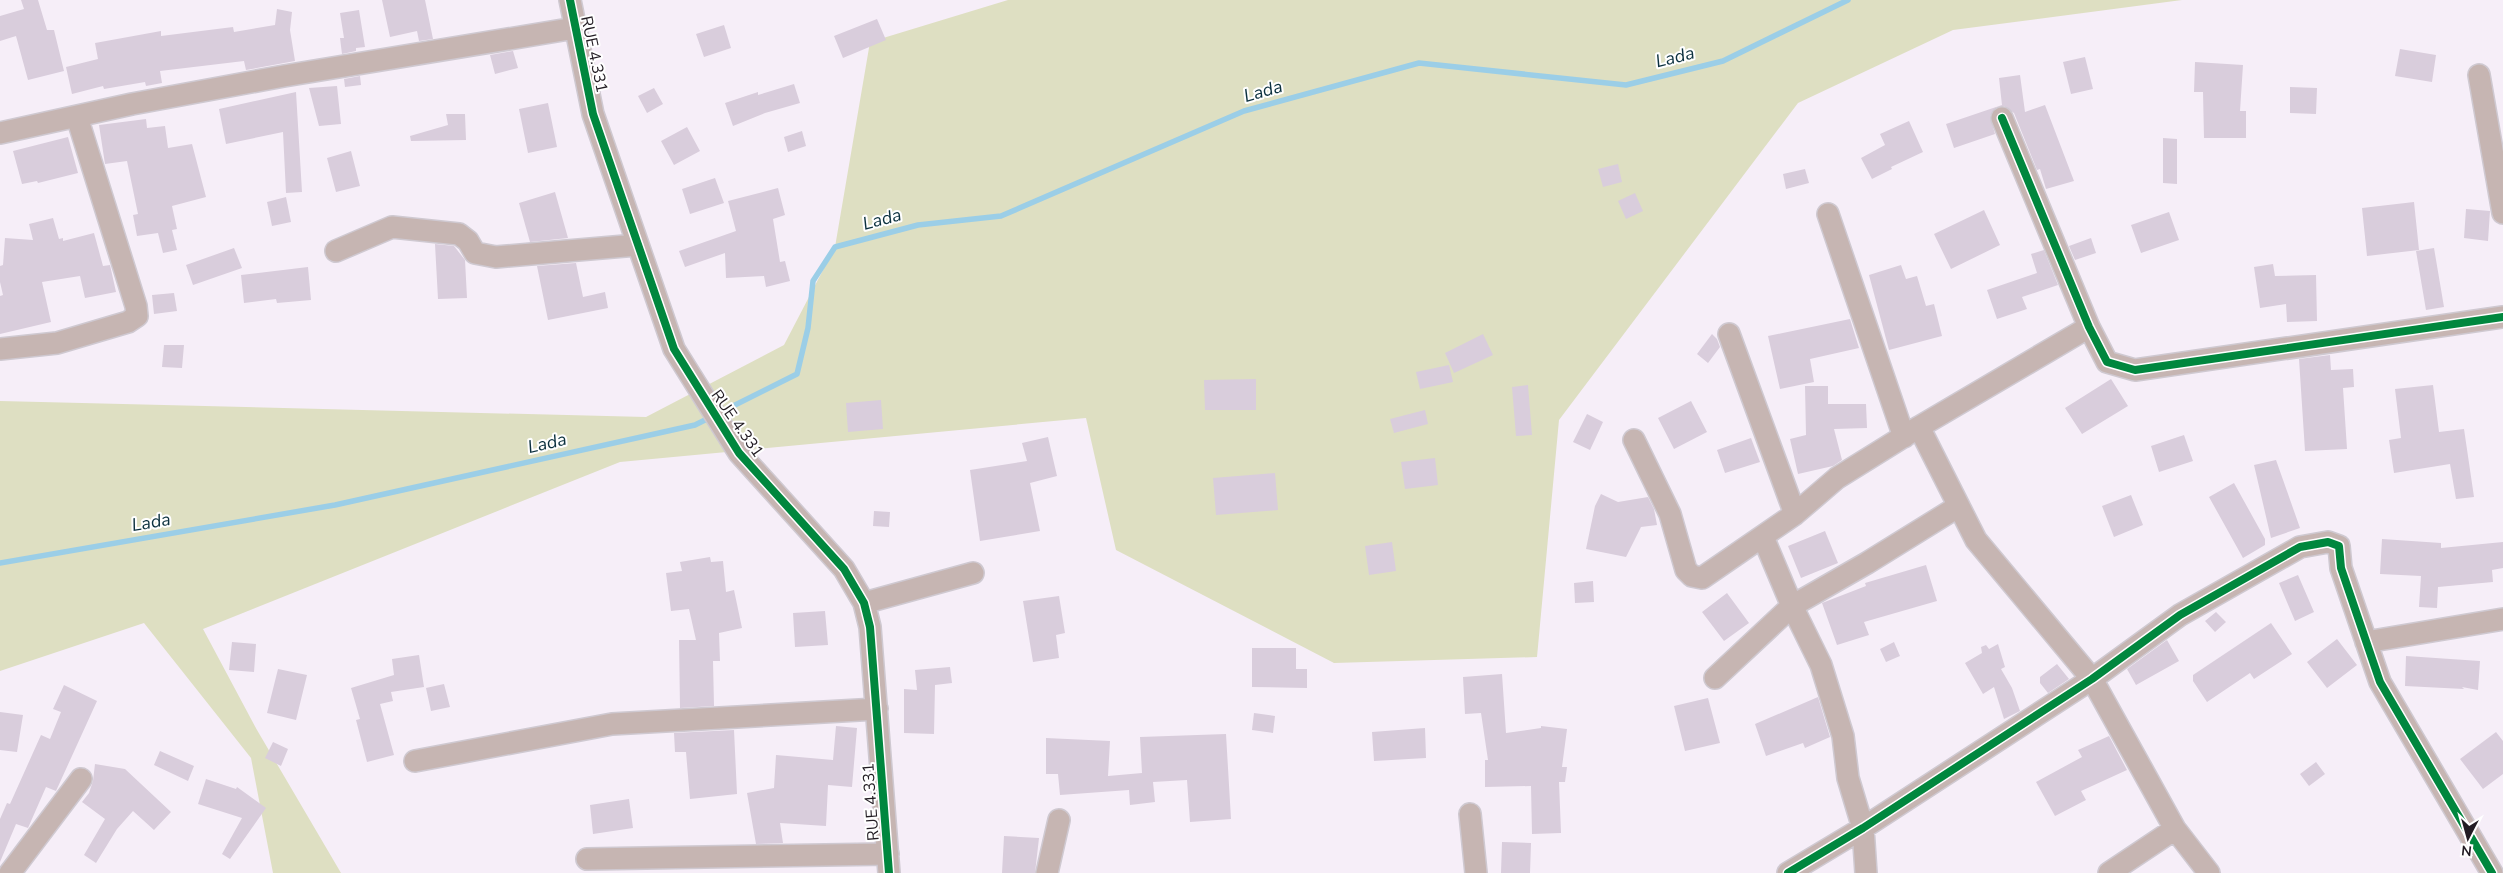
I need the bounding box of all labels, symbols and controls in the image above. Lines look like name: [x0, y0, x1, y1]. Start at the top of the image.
street label: RUE 4.331: [575, 14, 613, 95]
water label: Lada: [1653, 41, 1697, 73]
water label: Lada: [1241, 74, 1285, 108]
water label: Lada: [860, 202, 904, 236]
street label: RUE 4.331: [706, 385, 769, 462]
water label: Lada: [525, 427, 569, 459]
water label: Lada: [130, 507, 172, 537]
street label: RUE 4.331: [857, 762, 885, 842]
north arrow: [2443, 813, 2493, 863]
text: N: [2460, 840, 2473, 860]

